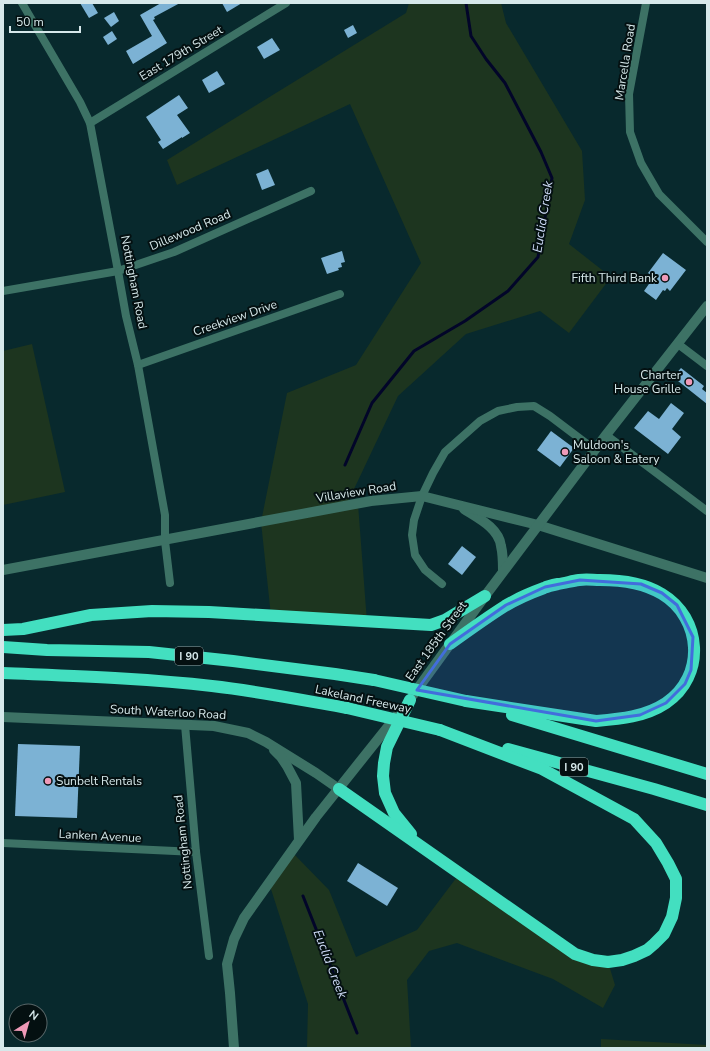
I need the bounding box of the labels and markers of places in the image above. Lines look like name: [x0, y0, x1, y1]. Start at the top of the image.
place label: Fifth Third Bank: [571, 270, 658, 286]
marker: Fifth Third Bank: [660, 273, 670, 283]
place label: Charter House Grille: [614, 367, 682, 397]
marker: Charter House Grille: [684, 377, 694, 387]
place label: Muldoon's Saloon & Eatery: [573, 437, 660, 467]
marker: Muldoon's Saloon & Eatery: [560, 447, 570, 457]
place label: Sunbelt Rentals: [56, 773, 142, 789]
marker: Sunbelt Rentals: [43, 776, 53, 786]

